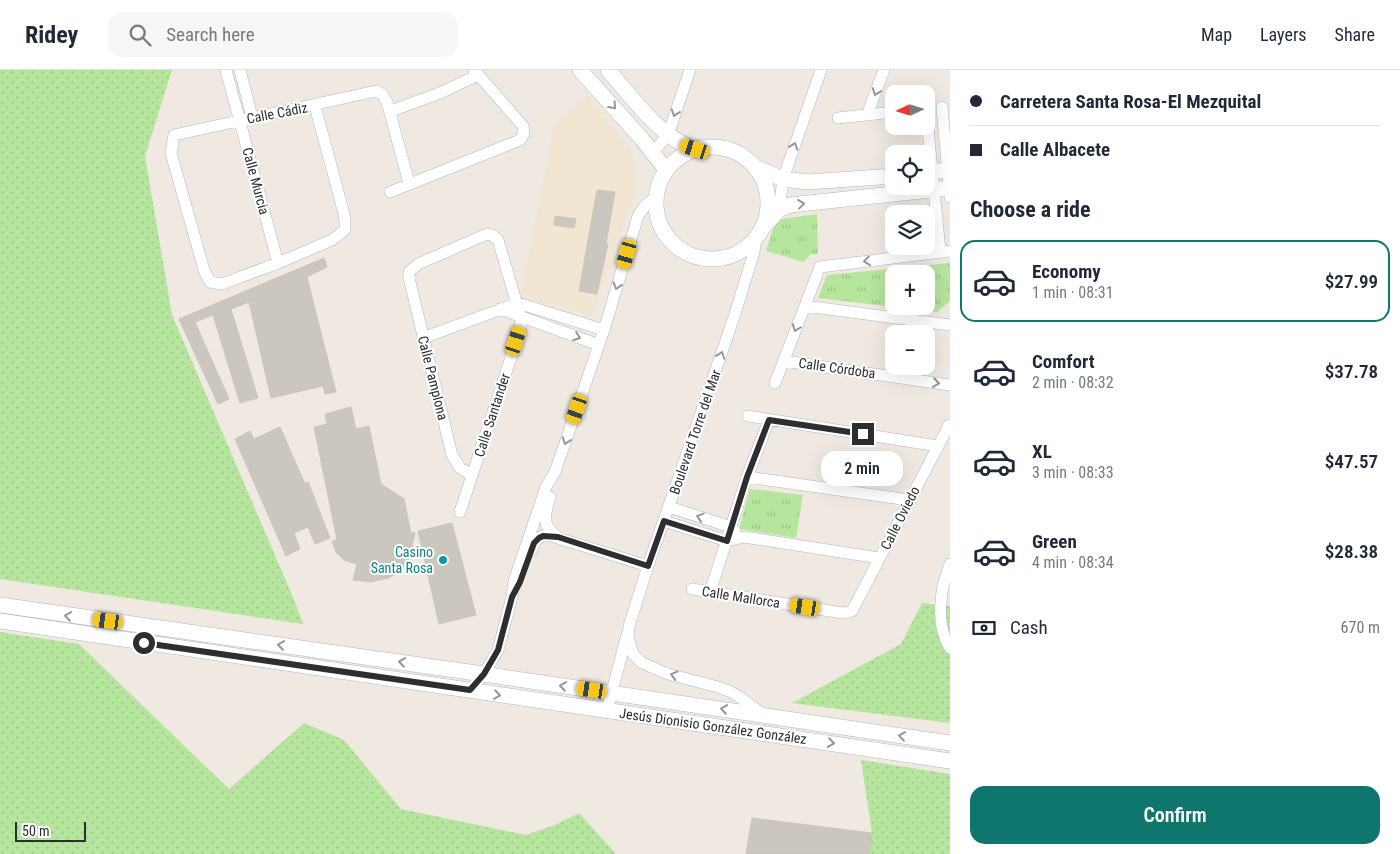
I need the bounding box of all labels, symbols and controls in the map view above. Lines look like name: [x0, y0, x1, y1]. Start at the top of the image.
search box: [108, 12, 458, 57]
text: Ridey: [25, 21, 78, 49]
icon: search: [126, 21, 154, 49]
text: Search here: [166, 23, 255, 46]
text: Map: [1201, 24, 1232, 45]
text: Layers: [1260, 24, 1307, 45]
text: Share: [1335, 24, 1375, 45]
north arrow: [885, 85, 935, 135]
map controls: [885, 85, 935, 375]
one-way arrow: [871, 88, 881, 96]
text: Carretera Santa Rosa-El Mezquital: [1000, 90, 1261, 113]
street label: Calle Cádiz: [245, 99, 309, 127]
one-way arrow: [607, 100, 616, 109]
one-way arrow: [671, 108, 681, 117]
car: [678, 137, 711, 161]
text: Calle Albacete: [1000, 138, 1110, 161]
one-way arrow: [789, 143, 799, 151]
button: locate: [885, 145, 935, 195]
street label: Calle Murcia: [239, 146, 273, 216]
text: Choose a ride: [970, 197, 1091, 222]
one-way arrow: [797, 199, 805, 210]
button: layers: [885, 205, 935, 255]
car: [615, 238, 638, 270]
one-way arrow: [863, 255, 871, 265]
icon: car: [972, 259, 1017, 304]
text: Economy: [1032, 260, 1101, 283]
button: +: [885, 265, 935, 315]
text: $27.99: [1325, 270, 1378, 293]
one-way arrow: [613, 282, 623, 290]
text: 1 min · 08:31: [1032, 283, 1114, 302]
one-way arrow: [792, 323, 802, 332]
car: [504, 324, 527, 358]
button: −: [885, 325, 935, 375]
one-way arrow: [572, 332, 580, 342]
street label: Calle Pamplona: [415, 334, 451, 422]
icon: car: [972, 349, 1017, 394]
text: Comfort: [1032, 350, 1095, 373]
one-way arrow: [715, 351, 725, 359]
street label: Calle Córdoba: [797, 355, 877, 381]
text: $37.78: [1325, 360, 1378, 383]
street label: Boulevard Torre del Mar: [666, 367, 724, 497]
street label: Calle Santander: [471, 371, 513, 459]
text: 2 min · 08:32: [1032, 373, 1114, 392]
one-way arrow: [932, 377, 940, 387]
car: [565, 392, 588, 426]
route end: [852, 423, 874, 445]
one-way arrow: [562, 436, 572, 444]
icon: car: [972, 439, 1017, 484]
text: XL: [1032, 440, 1052, 463]
text: $47.57: [1325, 450, 1378, 473]
callout: 2 min: [822, 452, 904, 486]
text: 2 min: [844, 459, 880, 478]
text: 3 min · 08:33: [1032, 463, 1114, 482]
street label: Calle Oviedo: [877, 484, 923, 552]
one-way arrow: [697, 513, 705, 523]
icon: car: [972, 529, 1017, 574]
text: Green: [1032, 530, 1077, 553]
text: $28.38: [1325, 540, 1378, 563]
place label: Casino Santa Rosa: [371, 544, 433, 576]
text: 4 min · 08:34: [1032, 553, 1114, 572]
marker: Casino Santa Rosa: [437, 554, 449, 566]
street label: Calle Mallorca: [701, 583, 781, 611]
car: [789, 597, 820, 617]
one-way arrow: [64, 611, 72, 622]
car: [92, 611, 123, 631]
icon: cash: [970, 614, 998, 642]
text: Cash: [1010, 616, 1048, 639]
text: 670 m: [1341, 618, 1380, 637]
route start: [133, 632, 155, 654]
one-way arrow: [277, 641, 286, 651]
one-way arrow: [398, 658, 406, 668]
one-way arrow: [670, 670, 679, 680]
car: [576, 680, 607, 700]
one-way arrow: [559, 681, 567, 691]
one-way arrow: [494, 689, 502, 700]
street label: Jesús Dionisio González González: [618, 705, 808, 747]
one-way arrow: [719, 705, 728, 715]
one-way arrow: [897, 731, 905, 742]
one-way arrow: [828, 737, 836, 748]
button: Confirm: [970, 786, 1380, 844]
scale bar: [15, 819, 86, 842]
text: 50 m: [22, 823, 50, 839]

